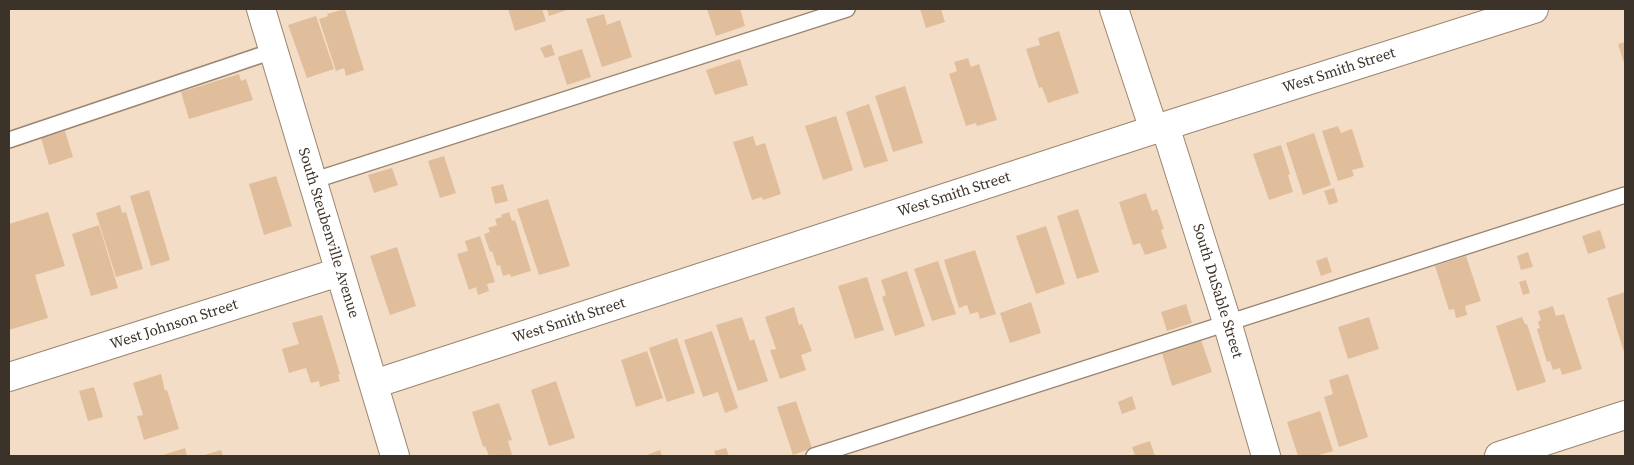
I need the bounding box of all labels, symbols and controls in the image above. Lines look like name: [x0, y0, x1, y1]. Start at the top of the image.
street label: West Smith Street: [1280, 44, 1398, 98]
street label: South Steubenville Avenue: [294, 146, 362, 320]
street label: West Smith Street: [895, 168, 1013, 222]
street label: South DuSable Street: [1188, 222, 1246, 360]
street label: West Smith Street: [510, 294, 628, 348]
street label: West Johnson Street: [108, 296, 240, 354]

